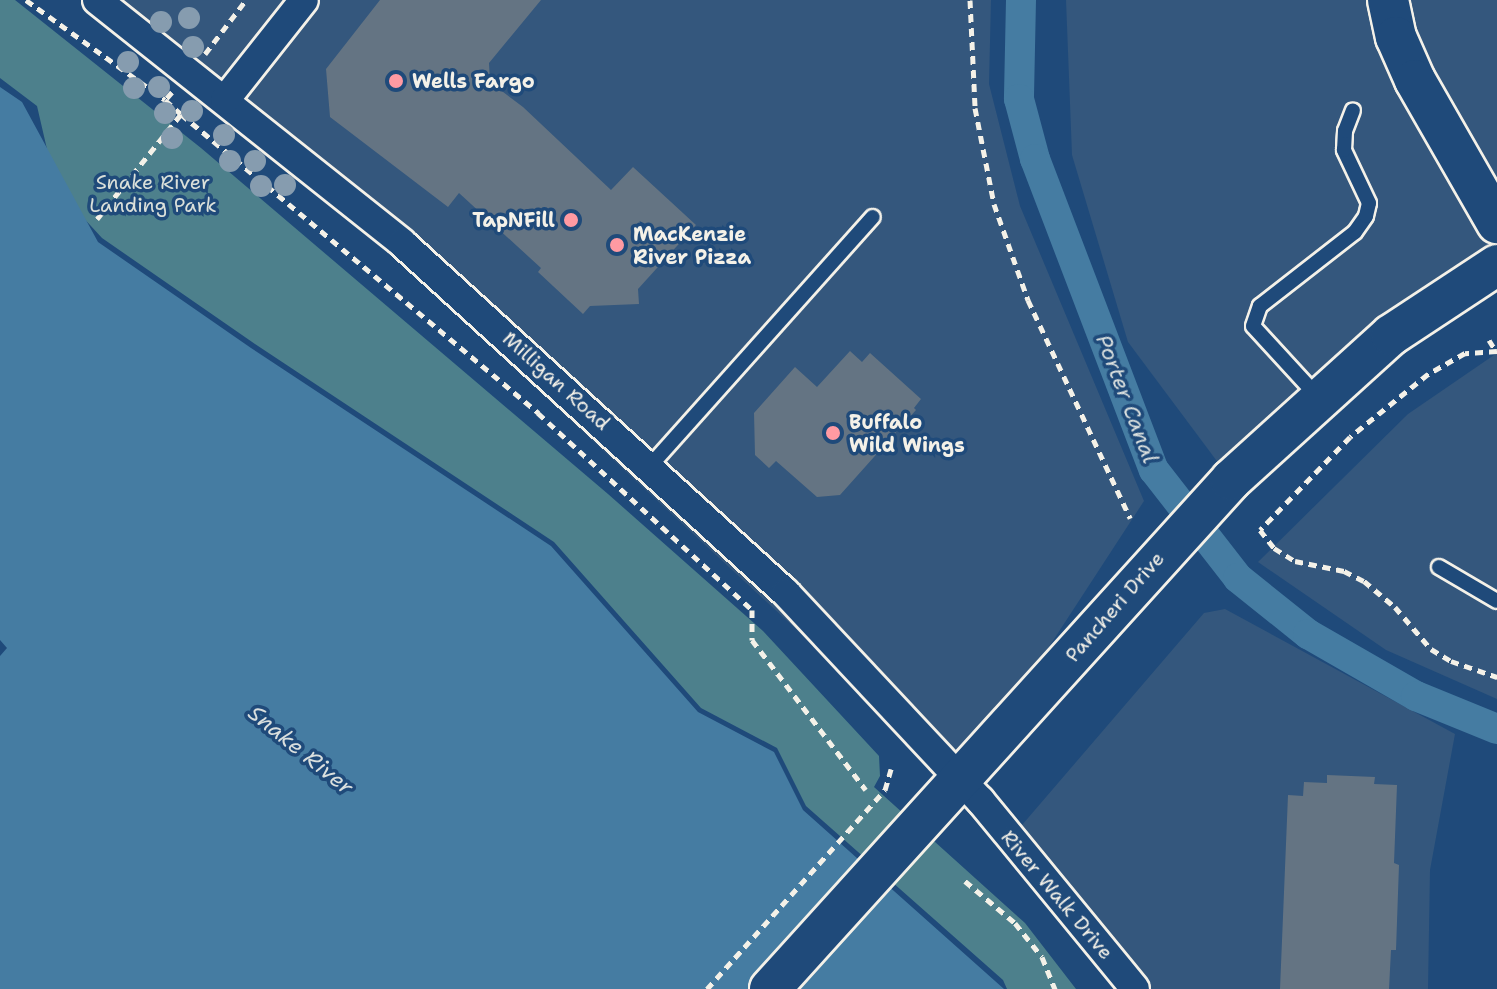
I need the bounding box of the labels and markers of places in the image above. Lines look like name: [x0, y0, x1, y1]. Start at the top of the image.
place label: Wells Fargo: [412, 69, 535, 93]
marker: Wells Fargo: [387, 72, 405, 90]
place label: TapNFill: [472, 208, 555, 232]
marker: TapNFill: [562, 211, 580, 229]
place label: MacKenzie River Pizza: [633, 222, 751, 269]
marker: MacKenzie River Pizza: [608, 236, 626, 254]
place label: Buffalo Wild Wings: [849, 410, 965, 457]
marker: Buffalo Wild Wings: [824, 424, 842, 442]

